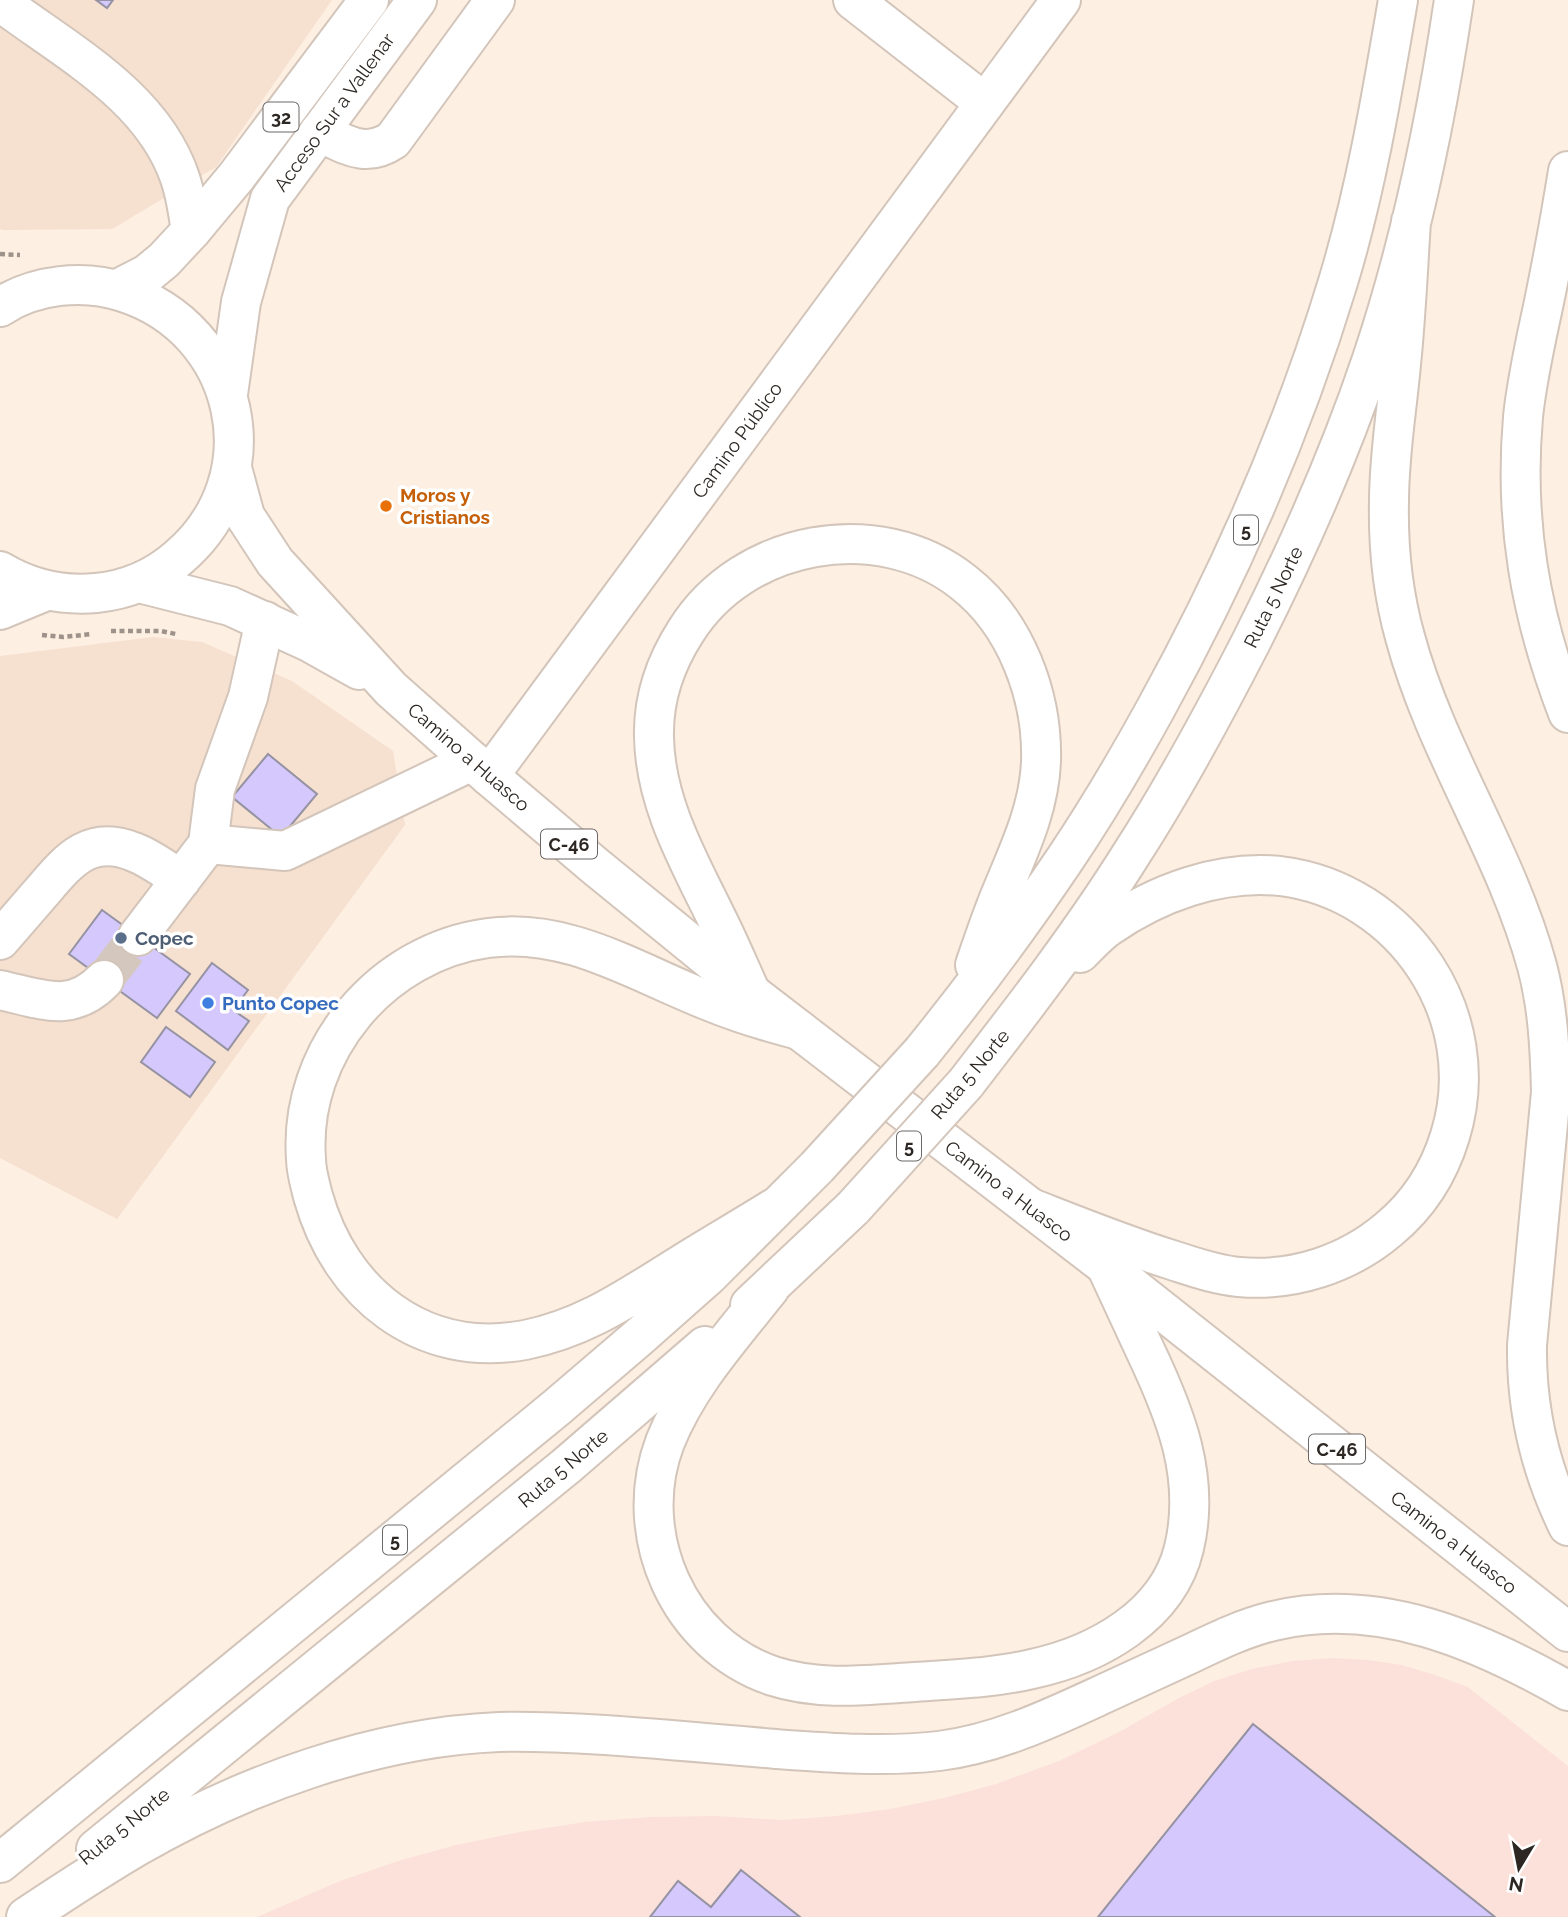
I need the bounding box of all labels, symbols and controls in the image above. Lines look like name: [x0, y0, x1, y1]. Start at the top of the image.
street label: Acceso Sur a Vallenar: [269, 28, 399, 195]
road number: 32: [264, 103, 298, 132]
street label: Camino Público: [688, 378, 786, 502]
place label: Moros y Cristianos: [400, 484, 490, 528]
marker: Moros y Cristianos: [378, 498, 394, 514]
road number: 5: [1234, 516, 1258, 544]
street label: Ruta 5 Norte: [1239, 543, 1307, 651]
street label: Camino a Huasco: [404, 698, 534, 816]
road number: C-46: [541, 830, 597, 858]
place label: Copec: [135, 927, 194, 949]
marker: Copec: [113, 930, 129, 946]
place label: Punto Copec: [222, 992, 339, 1014]
marker: Punto Copec: [200, 995, 216, 1011]
street label: Ruta 5 Norte: [926, 1025, 1014, 1123]
road number: 5: [897, 1132, 921, 1161]
street label: Camino a Huasco: [941, 1136, 1077, 1246]
street label: Ruta 5 Norte: [514, 1424, 612, 1512]
road number: C-46: [1309, 1434, 1365, 1464]
street label: Camino a Huasco: [1387, 1486, 1521, 1598]
road number: 5: [383, 1526, 407, 1554]
street label: Ruta 5 Norte: [74, 1783, 174, 1869]
north arrow: [1484, 1833, 1554, 1903]
text: N: [1507, 1873, 1525, 1897]

